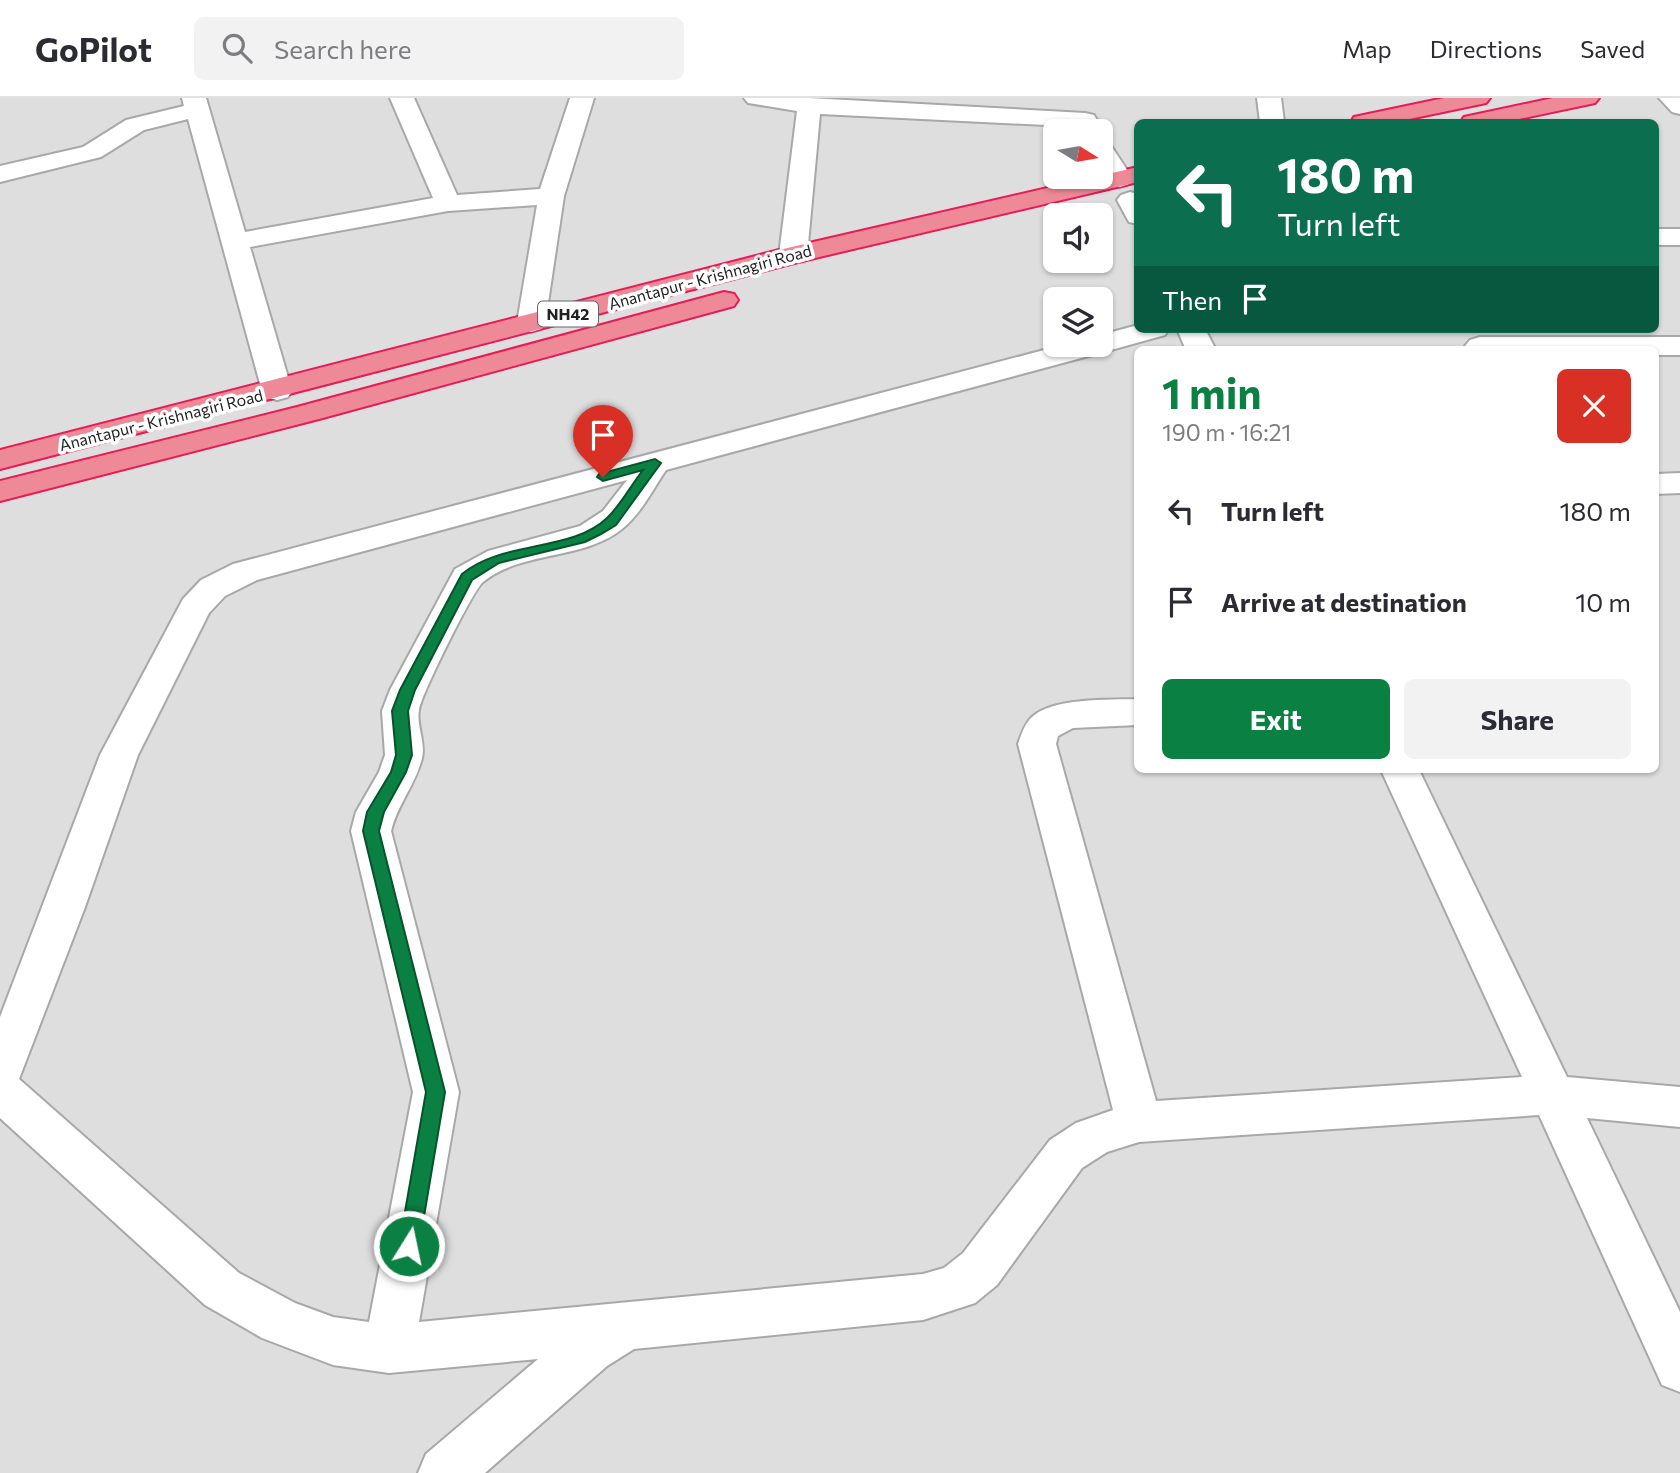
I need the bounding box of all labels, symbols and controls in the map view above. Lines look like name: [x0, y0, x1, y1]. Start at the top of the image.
search box: [194, 17, 684, 80]
text: GoPilot: [35, 28, 152, 69]
icon: search: [218, 29, 256, 67]
text: Search here: [274, 33, 411, 64]
text: Map: [1342, 34, 1392, 63]
text: Directions: [1430, 34, 1542, 63]
text: Saved: [1580, 34, 1645, 63]
north arrow: [1043, 119, 1113, 189]
map controls: [1043, 119, 1113, 357]
text: 180 m: [1277, 143, 1414, 203]
icon: left: [1162, 147, 1253, 238]
button: sound: [1043, 203, 1113, 273]
text: Turn left: [1277, 203, 1401, 243]
street label: Anantapur - Krishnagiri Road: [606, 240, 813, 313]
icon: arrive: [1236, 280, 1274, 318]
text: Then: [1162, 284, 1222, 315]
button: layers: [1043, 287, 1113, 357]
road number: NH42: [538, 302, 598, 327]
text: 1 min: [1162, 366, 1262, 418]
button: close: [1557, 369, 1631, 443]
street label: Anantapur - Krishnagiri Road: [57, 385, 265, 454]
pin: [573, 405, 633, 477]
icon: arrive: [584, 416, 622, 454]
text: 190 m · 16:21: [1162, 418, 1291, 446]
icon: left: [1162, 492, 1200, 530]
text: Turn left: [1221, 495, 1324, 526]
text: 180 m: [1559, 495, 1631, 526]
icon: arrive: [1162, 583, 1200, 621]
text: Arrive at destination: [1221, 586, 1467, 617]
text: 10 m: [1575, 586, 1631, 617]
button: Exit: [1162, 679, 1390, 759]
button: Share: [1404, 679, 1631, 759]
position arrow: [372, 1209, 446, 1283]

